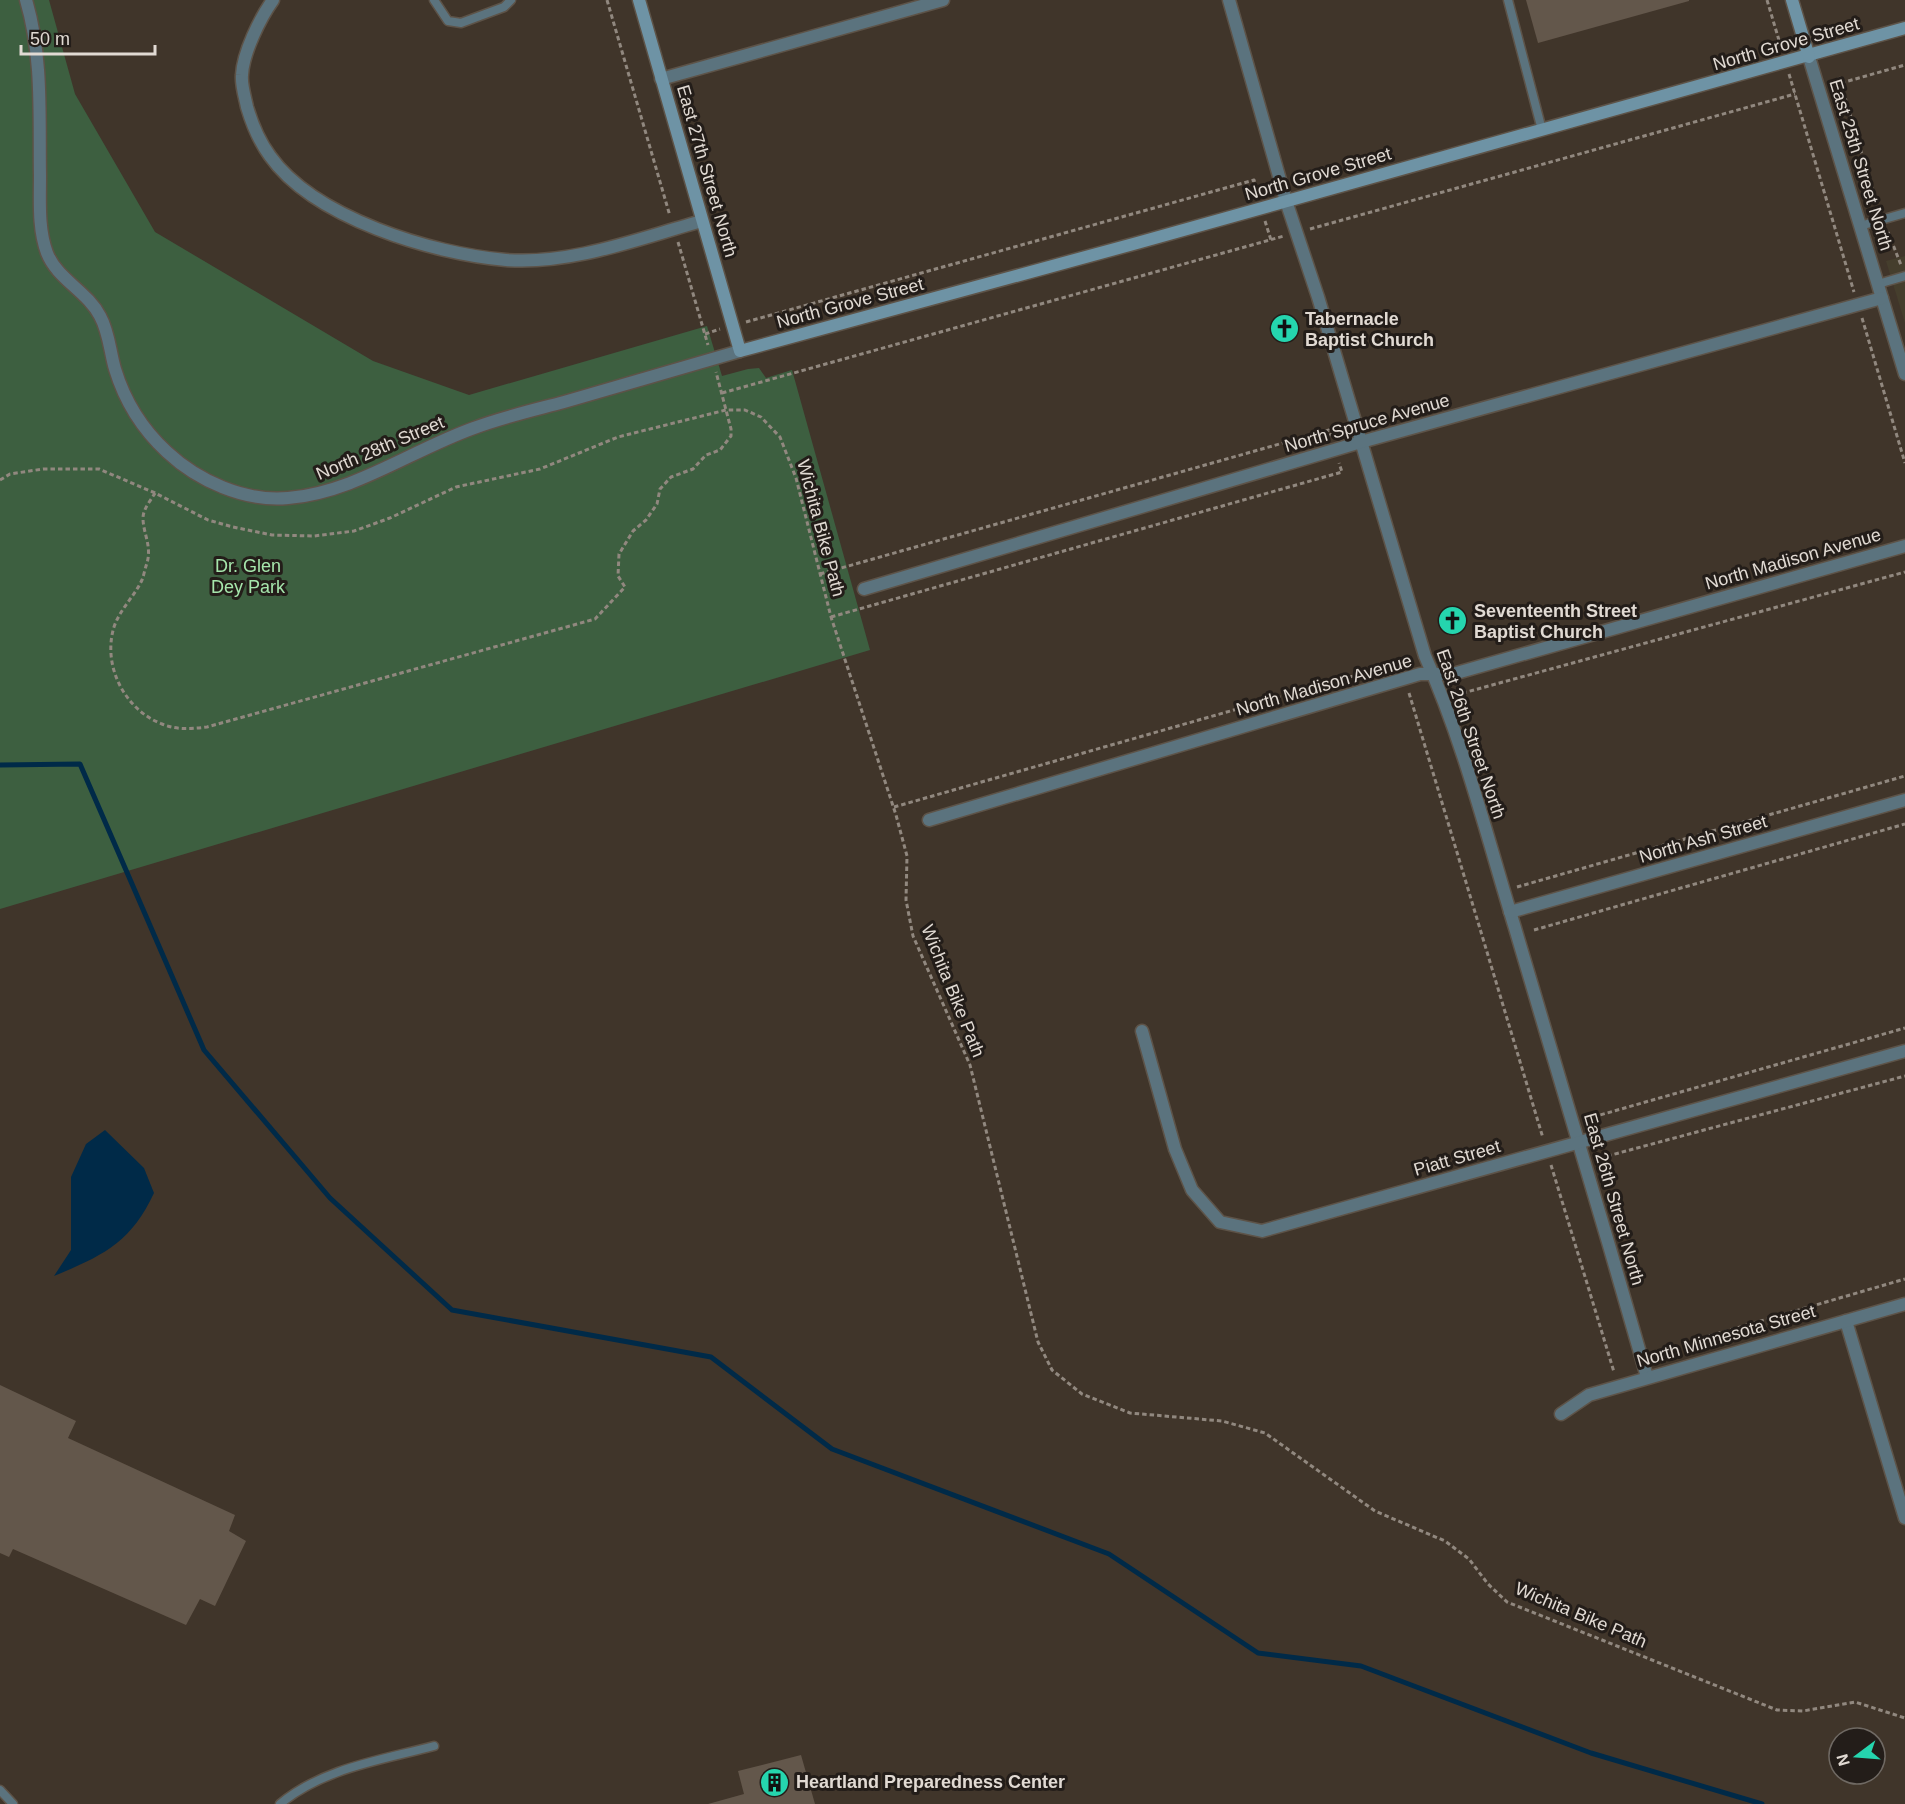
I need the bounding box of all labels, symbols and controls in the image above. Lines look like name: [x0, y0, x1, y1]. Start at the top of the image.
street label: North Grove Street: [1711, 14, 1861, 74]
scale bar: [21, 18, 154, 56]
text: 50 m: [30, 29, 70, 49]
street label: East 25th Street North: [1825, 77, 1897, 253]
street label: East 27th Street North: [673, 83, 741, 259]
street label: North Grove Street: [1243, 144, 1393, 204]
street label: North Grove Street: [774, 274, 926, 332]
place label: Tabernacle Baptist Church: [1305, 309, 1434, 350]
church icon: Tabernacle Baptist Church: [1268, 313, 1300, 345]
street label: North Spruce Avenue: [1282, 390, 1452, 456]
street label: North 28th Street: [313, 412, 447, 484]
street label: Wichita Bike Path: [793, 457, 849, 599]
street label: North Madison Avenue: [1703, 524, 1883, 594]
park label: Dr. Glen Dey Park: [211, 556, 286, 597]
place label: Seventeenth Street Baptist Church: [1474, 601, 1637, 642]
church icon: Seventeenth Street Baptist Church: [1437, 605, 1469, 637]
street label: East 26th Street North: [1433, 647, 1509, 821]
street label: North Madison Avenue: [1234, 650, 1414, 720]
street label: North Ash Street: [1637, 811, 1769, 867]
street label: Wichita Bike Path: [917, 922, 989, 1060]
street label: East 26th Street North: [1580, 1111, 1648, 1287]
street label: Piatt Street: [1411, 1136, 1503, 1180]
street label: North Minnesota Street: [1634, 1301, 1818, 1371]
street label: Wichita Bike Path: [1512, 1578, 1650, 1652]
north arrow: [1827, 1726, 1887, 1786]
text: N: [1833, 1752, 1853, 1768]
building icon: Heartland Preparedness Center: [759, 1766, 791, 1798]
place label: Heartland Preparedness Center: [796, 1772, 1065, 1792]

